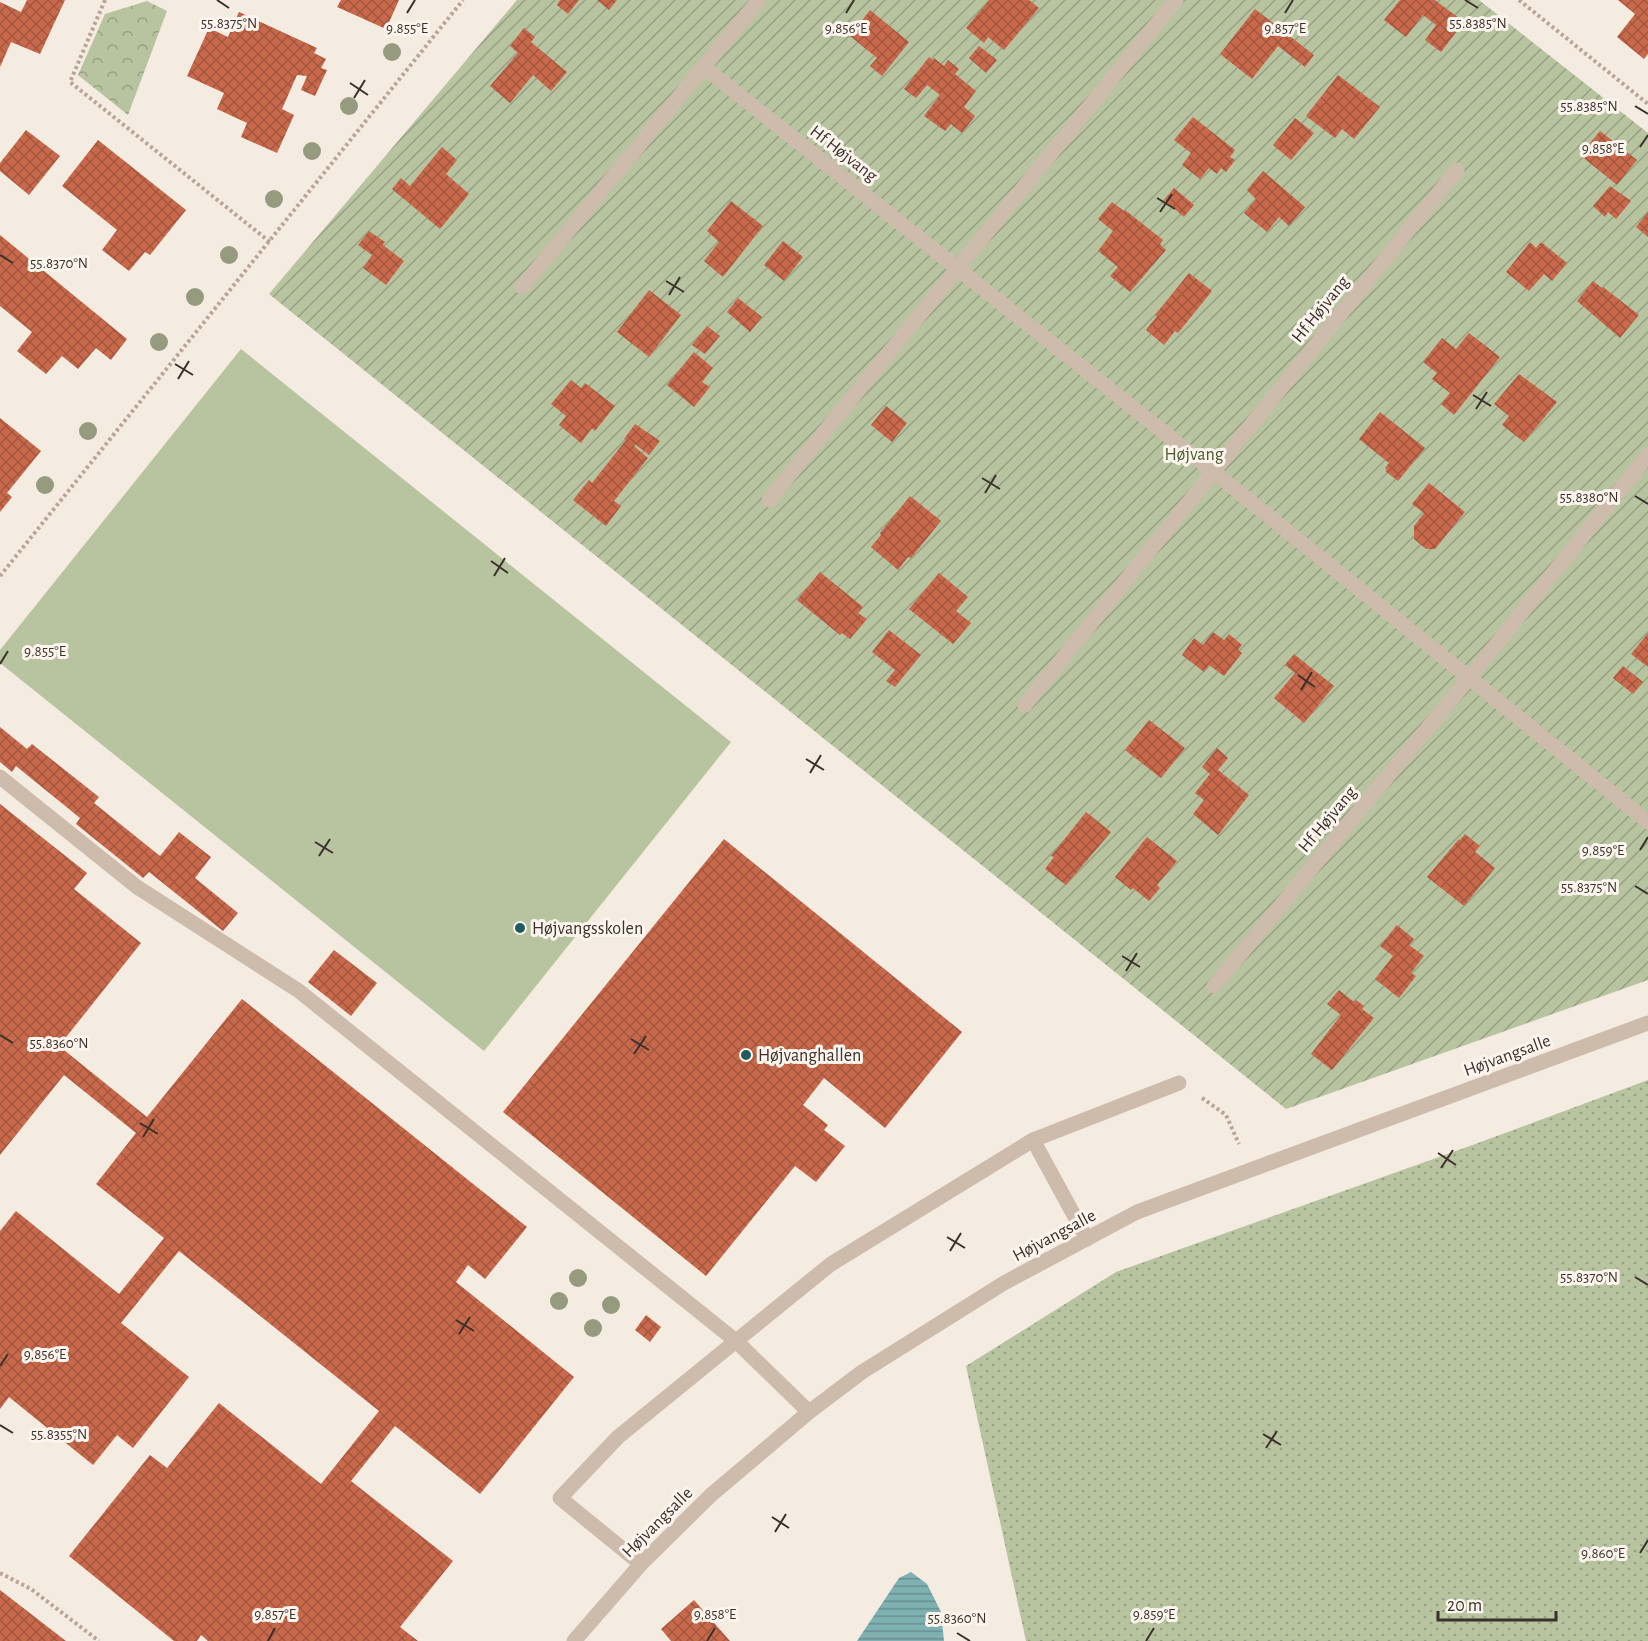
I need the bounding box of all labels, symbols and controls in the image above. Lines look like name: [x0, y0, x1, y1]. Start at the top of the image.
text: 55.8375°N: [201, 16, 257, 31]
text: 55.8385°N: [1449, 16, 1507, 31]
text: 9.855°E: [386, 21, 428, 36]
text: 9.856°E: [825, 21, 867, 36]
text: 9.857°E: [1264, 21, 1306, 36]
text: 55.8385°N: [1560, 99, 1618, 114]
street label: Hf Højvang: [806, 122, 881, 186]
text: 9.858°E: [1582, 141, 1624, 156]
text: 55.8370°N: [30, 256, 88, 271]
street label: Hf Højvang: [1289, 273, 1353, 346]
park label: Højvang: [1164, 446, 1224, 464]
text: 55.8380°N: [1560, 490, 1618, 505]
text: 9.855°E: [24, 644, 66, 659]
street label: Hf Højvang: [1295, 783, 1360, 856]
text: 9.859°E: [1582, 843, 1624, 858]
text: 55.8375°N: [1561, 880, 1617, 895]
place label: Højvangsskolen: [532, 920, 643, 938]
marker: Højvangsskolen: [513, 921, 527, 935]
street label: Højvangsalle: [1461, 1032, 1553, 1080]
text: 55.8360°N: [30, 1036, 88, 1051]
place label: Højvanghallen: [758, 1047, 861, 1065]
marker: Højvanghallen: [739, 1048, 753, 1062]
street label: Højvangsalle: [1010, 1207, 1099, 1265]
text: 55.8370°N: [1560, 1270, 1618, 1285]
text: 9.856°E: [24, 1347, 66, 1362]
text: 55.8355°N: [31, 1427, 87, 1442]
street label: Højvangsalle: [619, 1484, 696, 1561]
text: 9.860°E: [1581, 1546, 1625, 1561]
scale bar: [1438, 1584, 1556, 1622]
text: 20 m: [1447, 1597, 1482, 1615]
text: 9.857°E: [254, 1607, 296, 1622]
text: 9.858°E: [694, 1607, 736, 1622]
text: 9.859°E: [1133, 1607, 1175, 1622]
text: 55.8360°N: [928, 1611, 986, 1626]

